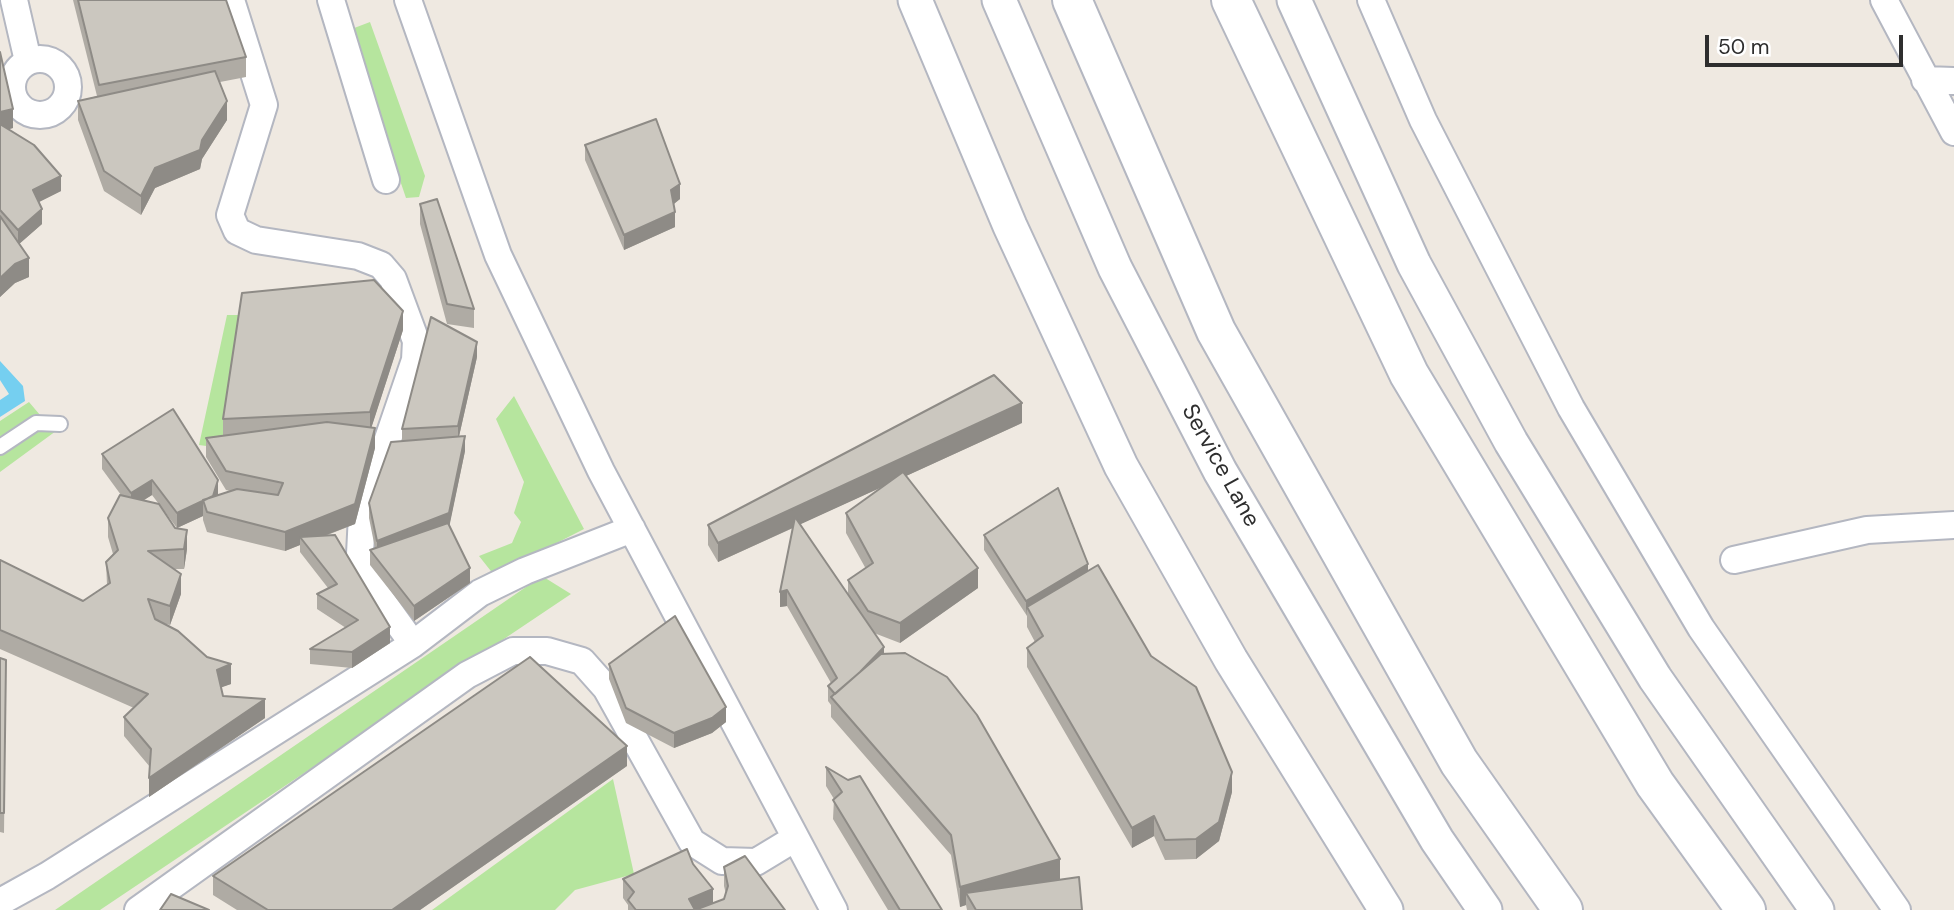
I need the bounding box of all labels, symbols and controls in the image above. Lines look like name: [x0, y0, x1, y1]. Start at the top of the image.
scale bar: [1709, 21, 1907, 65]
text: 50 m: [1718, 33, 1769, 61]
street label: Service Lane: [1175, 400, 1265, 532]

